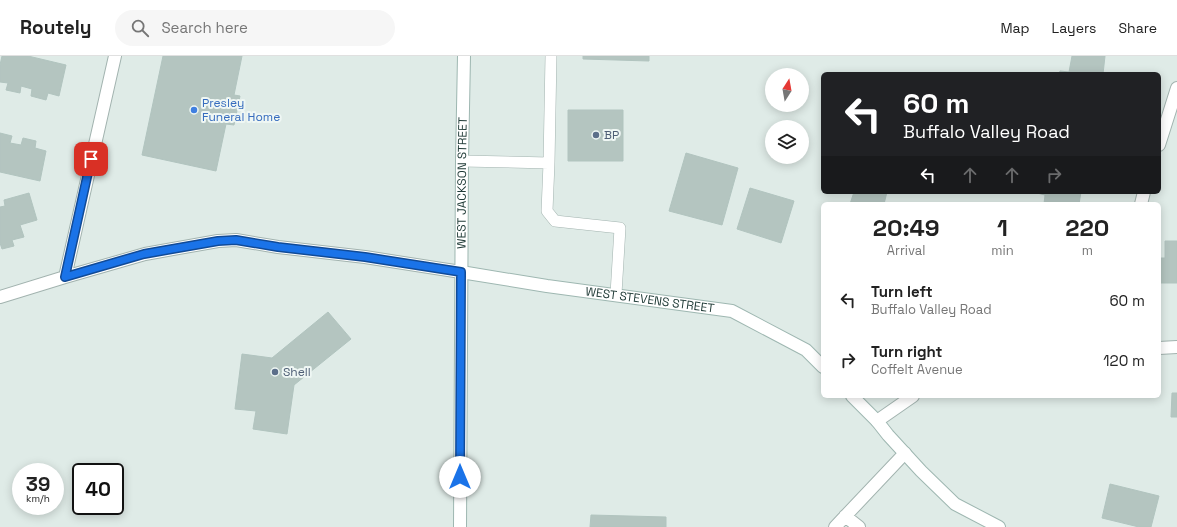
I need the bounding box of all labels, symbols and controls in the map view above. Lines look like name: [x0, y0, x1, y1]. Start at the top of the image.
search box: [115, 10, 395, 46]
text: Routely: [20, 15, 91, 40]
icon: search: [129, 17, 151, 39]
text: Search here: [161, 18, 248, 37]
text: Map: [1000, 19, 1030, 37]
text: Layers: [1052, 19, 1096, 37]
text: Share: [1118, 19, 1157, 37]
north arrow: [765, 68, 809, 112]
map controls: [765, 68, 809, 164]
text: 60 m: [903, 85, 969, 121]
icon: left: [837, 88, 889, 140]
place label: Presley Funeral Home: [202, 95, 280, 125]
marker: Presley Funeral Home: [189, 105, 199, 115]
street label: WEST JACKSON STREET: [454, 117, 471, 249]
button: layers: [765, 120, 809, 164]
text: Buffalo Valley Road: [903, 120, 1070, 143]
place label: BP: [604, 127, 619, 143]
marker: BP: [591, 130, 601, 140]
pin: [74, 142, 108, 176]
icon: arrive: [80, 148, 102, 170]
icon: left: [917, 164, 939, 186]
icon: ahead: [959, 164, 981, 186]
icon: ahead: [1001, 164, 1023, 186]
icon: right: [1043, 164, 1065, 186]
text: 20:49: [873, 212, 940, 243]
text: 1: [997, 212, 1008, 243]
text: 220: [1065, 212, 1109, 243]
text: Arrival: [887, 242, 925, 259]
text: min: [991, 242, 1014, 259]
text: m: [1082, 242, 1093, 259]
text: Turn left: [871, 282, 933, 301]
street label: WEST STEVENS STREET: [585, 283, 715, 317]
icon: left: [837, 289, 859, 311]
text: 60 m: [1109, 291, 1145, 310]
text: Buffalo Valley Road: [871, 301, 992, 318]
text: Turn right: [871, 342, 942, 361]
icon: right: [837, 349, 859, 371]
text: 120 m: [1103, 351, 1145, 370]
text: Coffelt Avenue: [871, 361, 963, 378]
place label: Shell: [283, 364, 311, 380]
marker: Shell: [270, 367, 280, 377]
position arrow: [439, 456, 481, 498]
speed limit sign: 40: [72, 463, 124, 515]
text: 39: [26, 471, 50, 497]
text: km/h: [26, 492, 50, 505]

